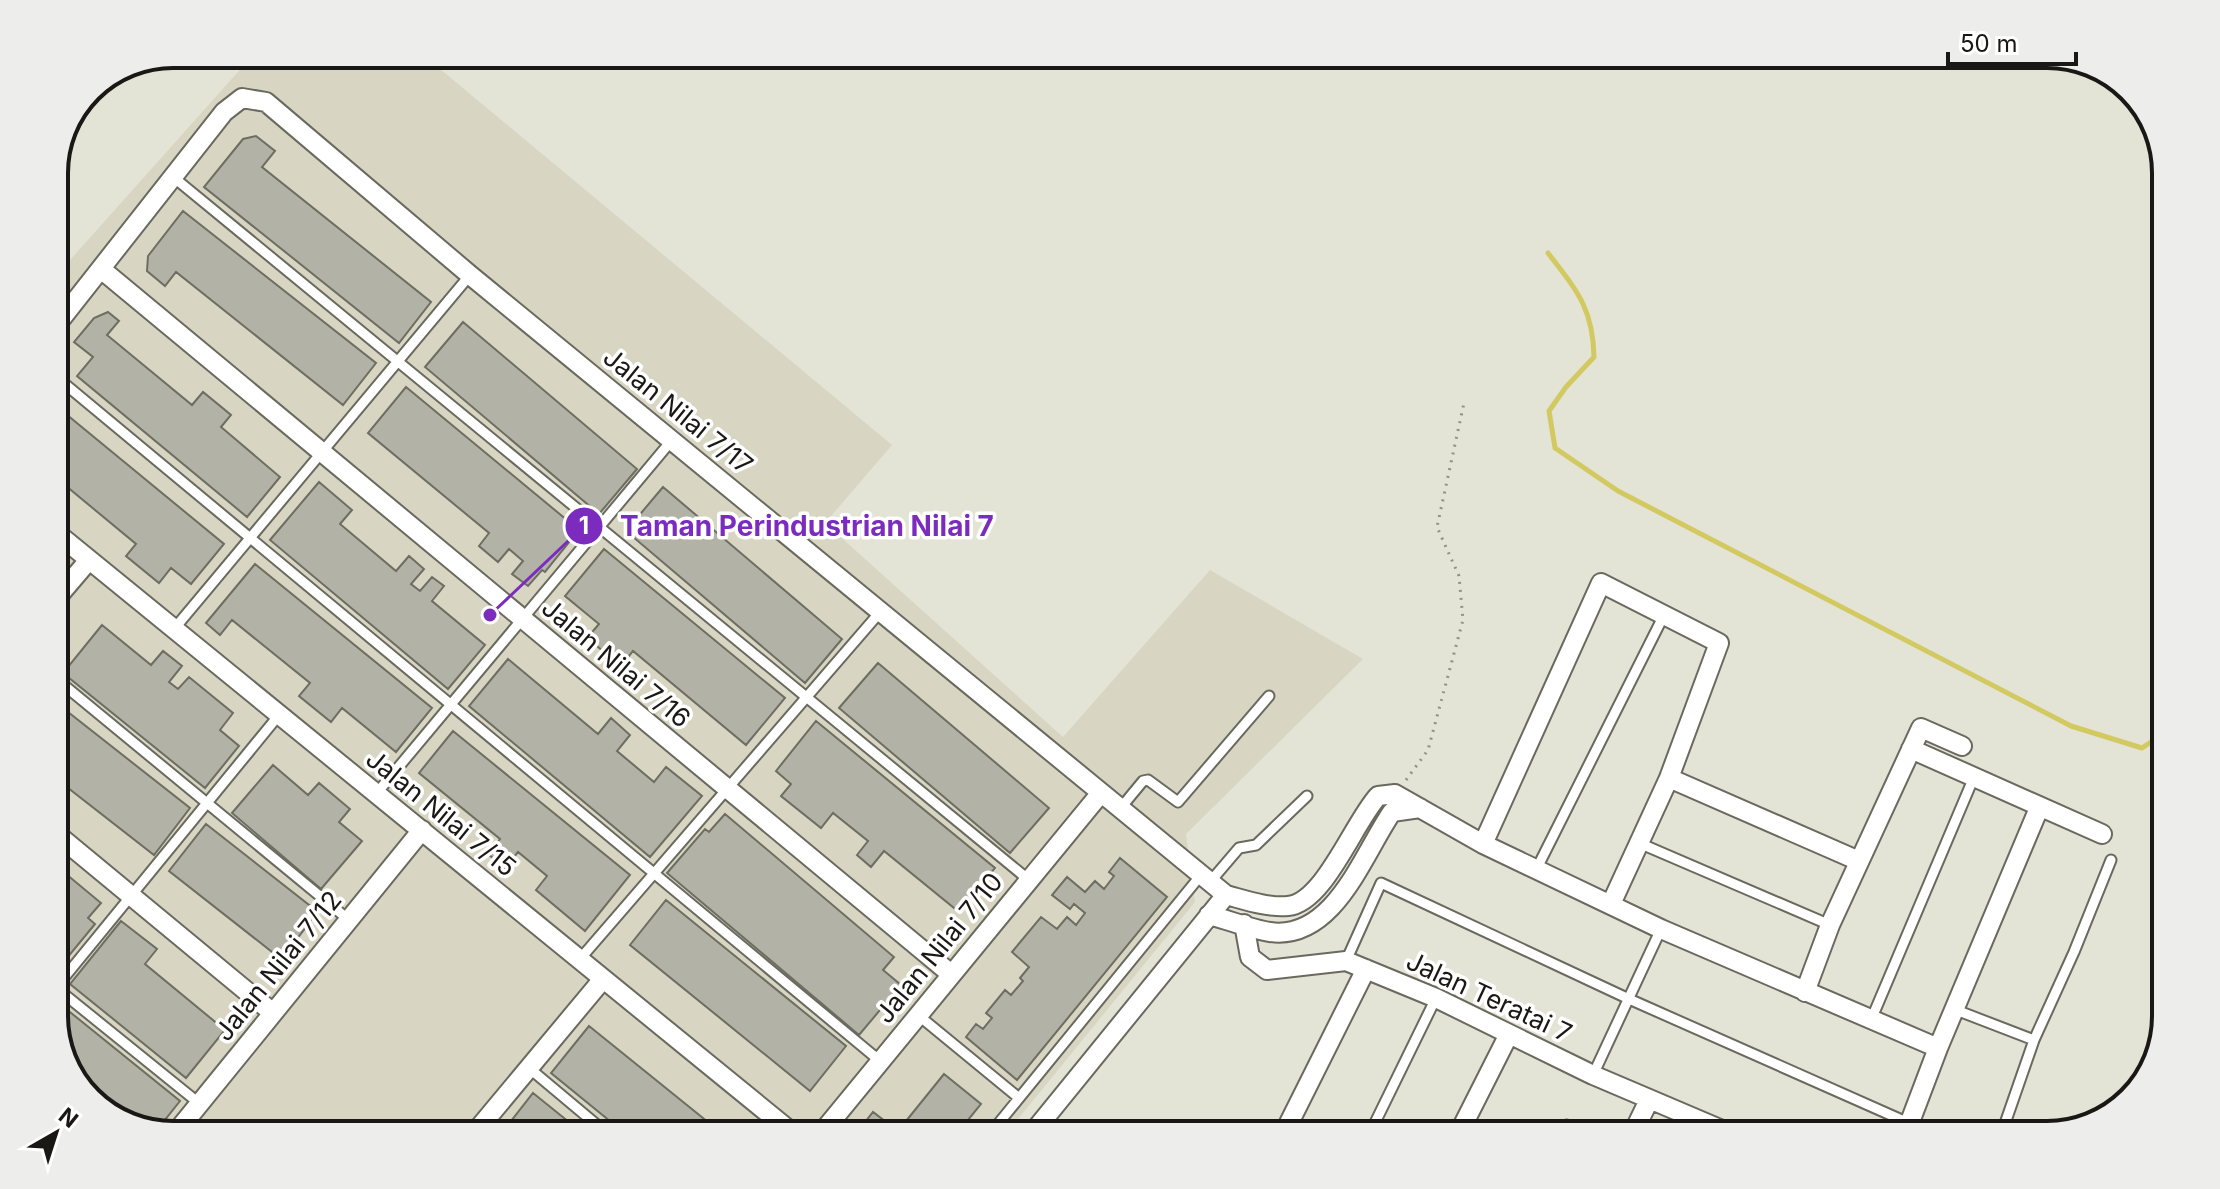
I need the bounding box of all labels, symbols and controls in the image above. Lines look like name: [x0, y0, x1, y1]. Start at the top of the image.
scale bar: [1948, 16, 2076, 66]
text: 50 m: [1960, 29, 2018, 58]
street label: Jalan Nilai 7/17: [598, 341, 759, 480]
callout: Taman Perindustrian Nilai 7: [564, 500, 1010, 552]
text: Taman Perindustrian Nilai 7: [620, 509, 994, 543]
text: 1: [579, 511, 589, 540]
street label: Jalan Nilai 7/16: [536, 592, 697, 734]
street label: Jalan Nilai 7/15: [360, 743, 523, 883]
street label: Jalan Nilai 7/10: [869, 866, 1009, 1029]
street label: Jalan Nilai 7/12: [208, 884, 348, 1047]
street label: Jalan Teratai 7: [1402, 945, 1577, 1048]
north arrow: [16, 1093, 96, 1173]
text: N: [54, 1102, 83, 1133]

